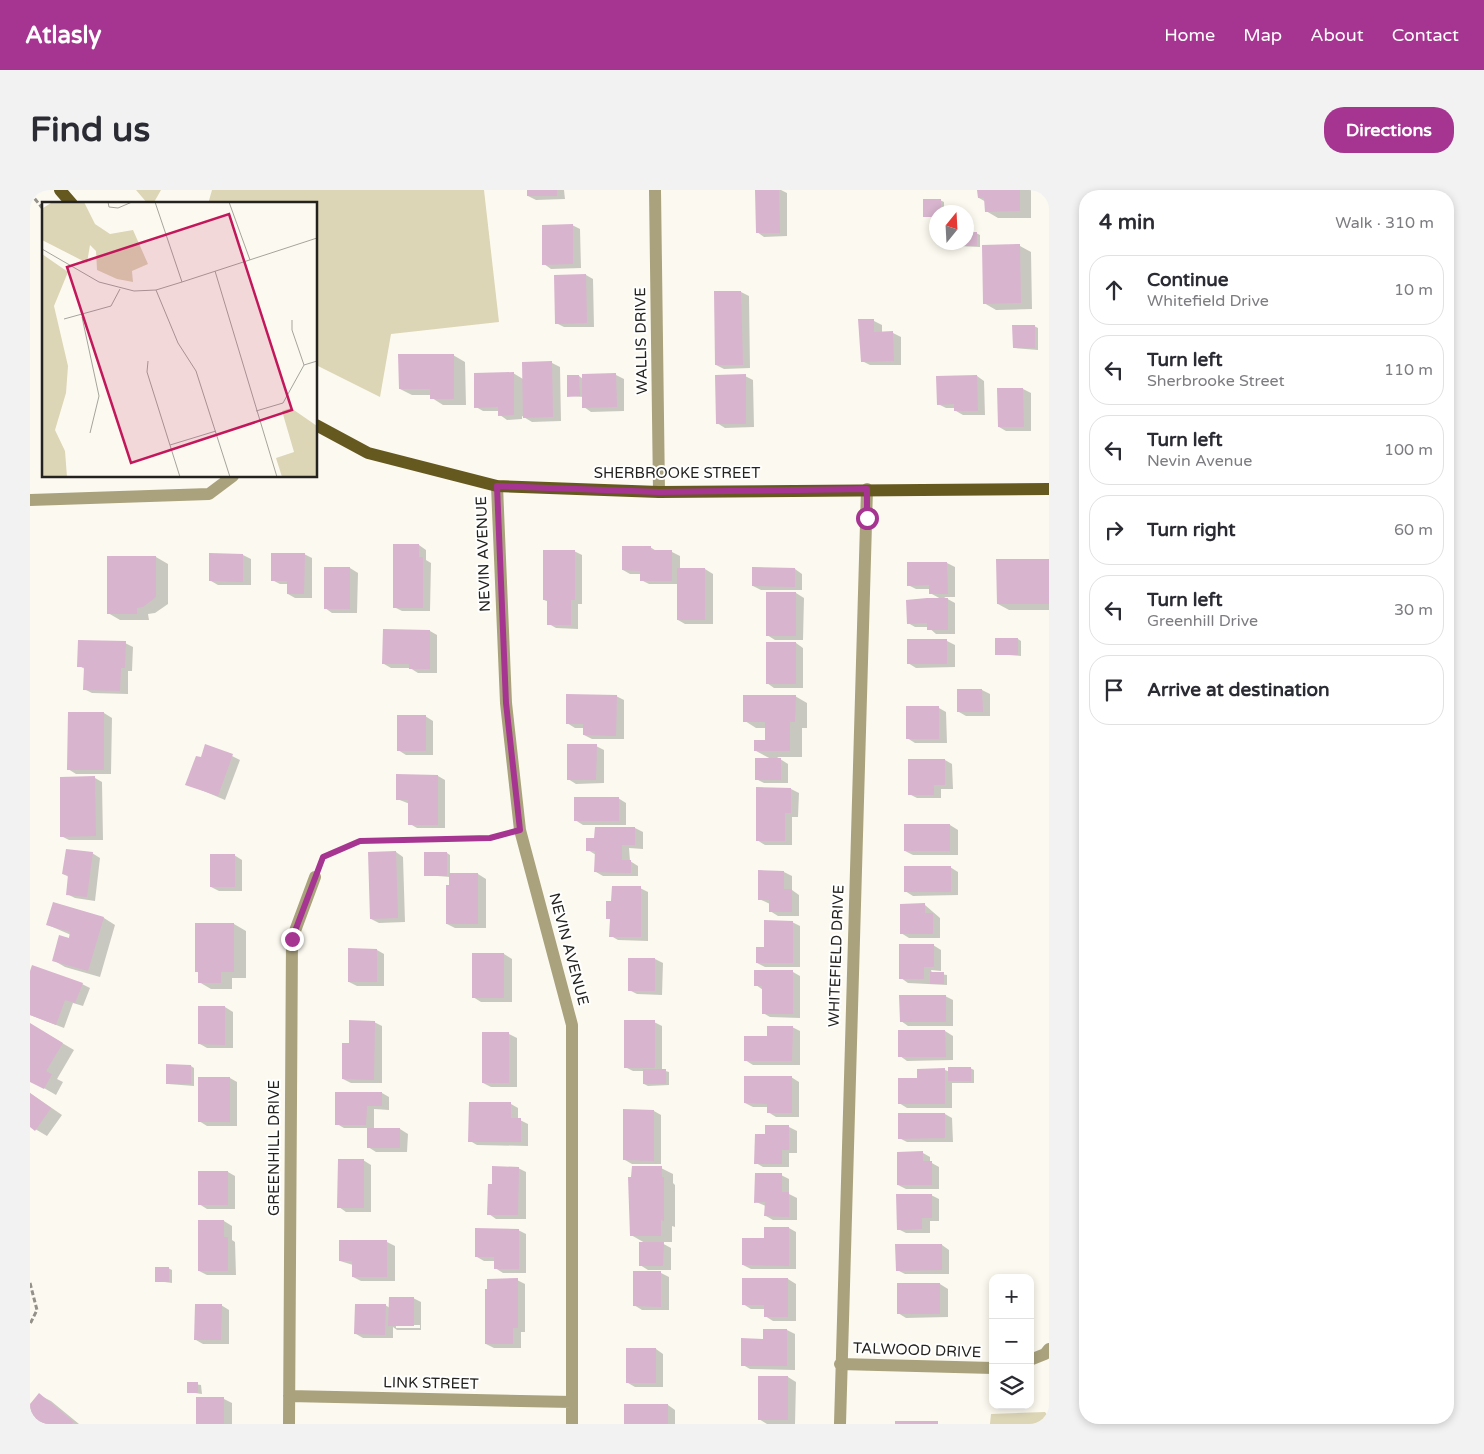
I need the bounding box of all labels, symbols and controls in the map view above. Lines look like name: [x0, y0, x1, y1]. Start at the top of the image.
text: Atlasly: [25, 21, 101, 50]
text: Home: [1164, 24, 1215, 46]
text: Map: [1243, 24, 1282, 46]
text: About: [1310, 24, 1364, 46]
text: Contact: [1392, 24, 1459, 46]
button: Directions: [1324, 107, 1454, 153]
text: Find us: [30, 109, 150, 151]
inset map: [42, 202, 318, 478]
north arrow: [929, 205, 974, 250]
text: 4 min: [1099, 210, 1155, 235]
text: Walk · 310 m: [1335, 213, 1434, 233]
text: Continue: [1147, 269, 1229, 291]
icon: ahead: [1100, 276, 1128, 304]
text: 10 m: [1394, 280, 1433, 300]
street label: WALLIS DRIVE: [631, 287, 651, 395]
text: Whitefield Drive: [1147, 291, 1269, 311]
text: Turn left: [1147, 349, 1223, 371]
icon: left: [1100, 356, 1128, 384]
text: 110 m: [1384, 360, 1433, 380]
text: Sherbrooke Street: [1147, 371, 1285, 391]
text: Turn left: [1147, 429, 1223, 451]
icon: left: [1100, 436, 1128, 464]
text: 100 m: [1384, 440, 1433, 460]
text: Nevin Avenue: [1147, 451, 1252, 471]
street label: SHERBROOKE STREET: [594, 464, 760, 482]
street label: NEVIN AVENUE: [472, 496, 494, 612]
route start: [856, 507, 879, 530]
icon: right: [1100, 516, 1128, 544]
text: Turn right: [1147, 519, 1235, 541]
text: 60 m: [1394, 520, 1433, 540]
text: Turn left: [1147, 589, 1223, 611]
icon: left: [1100, 596, 1128, 624]
text: 30 m: [1394, 600, 1433, 620]
text: Greenhill Drive: [1147, 611, 1258, 631]
icon: arrive: [1100, 676, 1128, 704]
text: Arrive at destination: [1147, 679, 1330, 701]
street label: WHITEFIELD DRIVE: [825, 885, 847, 1027]
street label: NEVIN AVENUE: [545, 891, 593, 1007]
route end: [281, 928, 304, 951]
street label: GREENHILL DRIVE: [265, 1080, 283, 1216]
map controls: [989, 1274, 1034, 1409]
button: +: [989, 1274, 1034, 1319]
button: −: [989, 1319, 1034, 1364]
street label: TALWOOD DRIVE: [853, 1339, 981, 1361]
button: layers: [989, 1364, 1034, 1409]
street label: LINK STREET: [383, 1373, 479, 1393]

